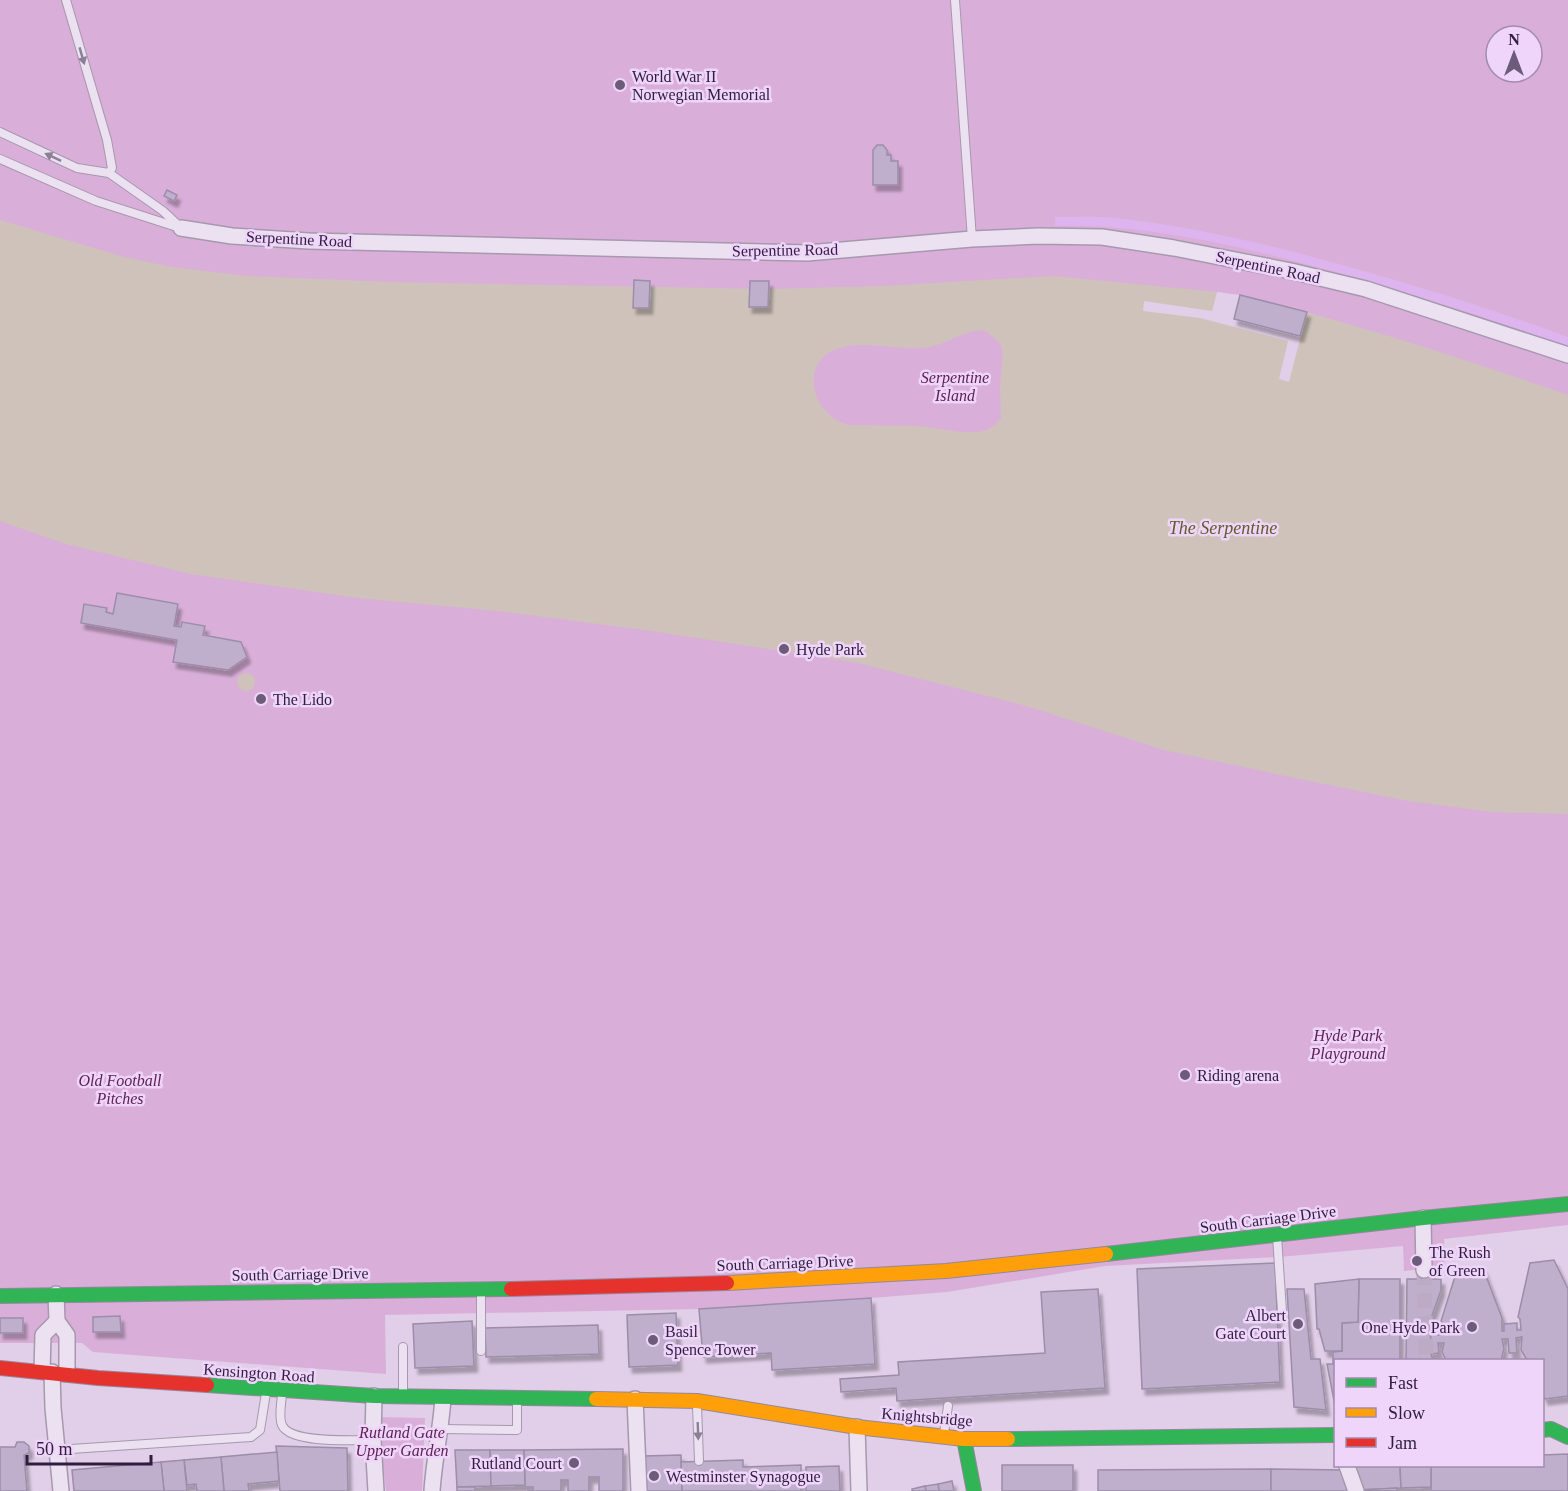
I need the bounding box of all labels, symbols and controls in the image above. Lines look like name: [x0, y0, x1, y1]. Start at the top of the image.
north arrow: [1484, 24, 1544, 84]
text: N: [1508, 31, 1520, 48]
one-way arrow: [78, 47, 87, 65]
place label: World War II Norwegian Memorial: [632, 68, 771, 104]
marker: World War II Norwegian Memorial: [613, 78, 627, 92]
one-way arrow: [45, 153, 62, 162]
street label: Serpentine Road: [245, 228, 352, 251]
street label: Serpentine Road: [732, 241, 838, 260]
street label: Serpentine Road: [1214, 248, 1322, 287]
park label: Serpentine Island: [921, 369, 989, 404]
water label: The Serpentine: [1169, 518, 1277, 538]
place label: Hyde Park: [796, 641, 864, 659]
marker: Hyde Park: [777, 642, 791, 656]
place label: The Lido: [273, 691, 332, 708]
marker: The Lido: [254, 692, 268, 706]
park label: Hyde Park Playground: [1310, 1027, 1386, 1063]
place label: Riding arena: [1197, 1067, 1279, 1085]
marker: Riding arena: [1178, 1068, 1192, 1082]
park label: Old Football Pitches: [78, 1072, 162, 1107]
street label: South Carriage Drive: [1199, 1202, 1337, 1237]
place label: The Rush of Green: [1429, 1244, 1491, 1279]
street label: South Carriage Drive: [716, 1252, 854, 1275]
marker: The Rush of Green: [1410, 1254, 1424, 1268]
street label: South Carriage Drive: [231, 1264, 369, 1285]
place label: Albert Gate Court: [1215, 1307, 1287, 1342]
marker: Albert Gate Court: [1291, 1317, 1305, 1331]
place label: One Hyde Park: [1361, 1319, 1460, 1337]
marker: One Hyde Park: [1465, 1320, 1479, 1334]
place label: Basil Spence Tower: [665, 1323, 756, 1359]
marker: Basil Spence Tower: [646, 1333, 660, 1347]
legend: [1334, 1359, 1544, 1467]
street label: Kensington Road: [203, 1361, 315, 1386]
text: Fast: [1388, 1373, 1418, 1393]
text: Slow: [1388, 1403, 1425, 1423]
street label: Knightsbridge: [881, 1405, 973, 1430]
one-way arrow: [694, 1422, 703, 1441]
park label: Rutland Gate Upper Garden: [355, 1424, 449, 1460]
scale bar: [27, 1428, 152, 1466]
text: Jam: [1388, 1433, 1417, 1453]
text: 50 m: [36, 1439, 73, 1459]
place label: Rutland Court: [471, 1455, 563, 1472]
marker: Rutland Court: [567, 1456, 581, 1470]
place label: Westminster Synagogue: [666, 1468, 821, 1486]
marker: Westminster Synagogue: [647, 1469, 661, 1483]

